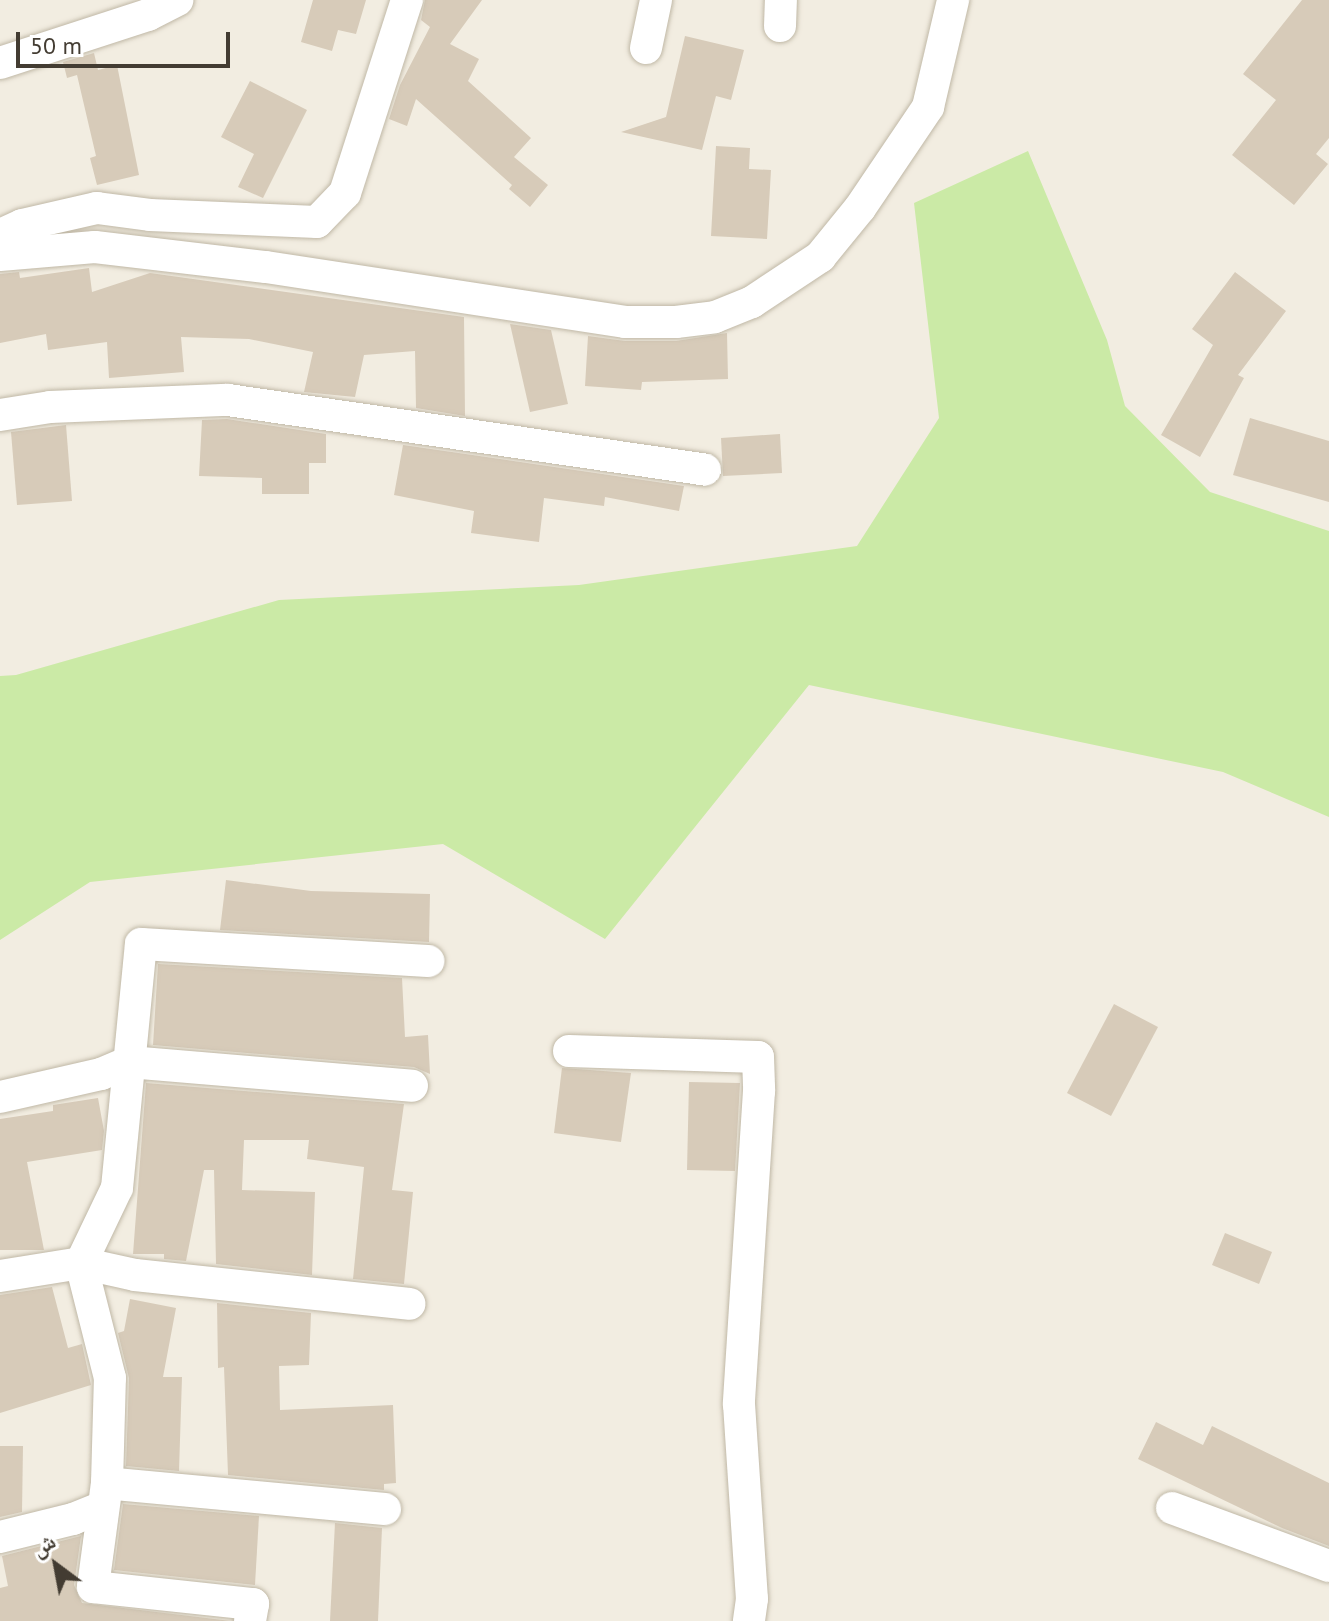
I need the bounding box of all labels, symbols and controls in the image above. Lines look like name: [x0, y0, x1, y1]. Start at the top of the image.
scale bar: [20, 16, 234, 66]
text: 50 m: [30, 30, 82, 61]
north arrow: [16, 1525, 96, 1605]
text: ش: [26, 1527, 61, 1563]

